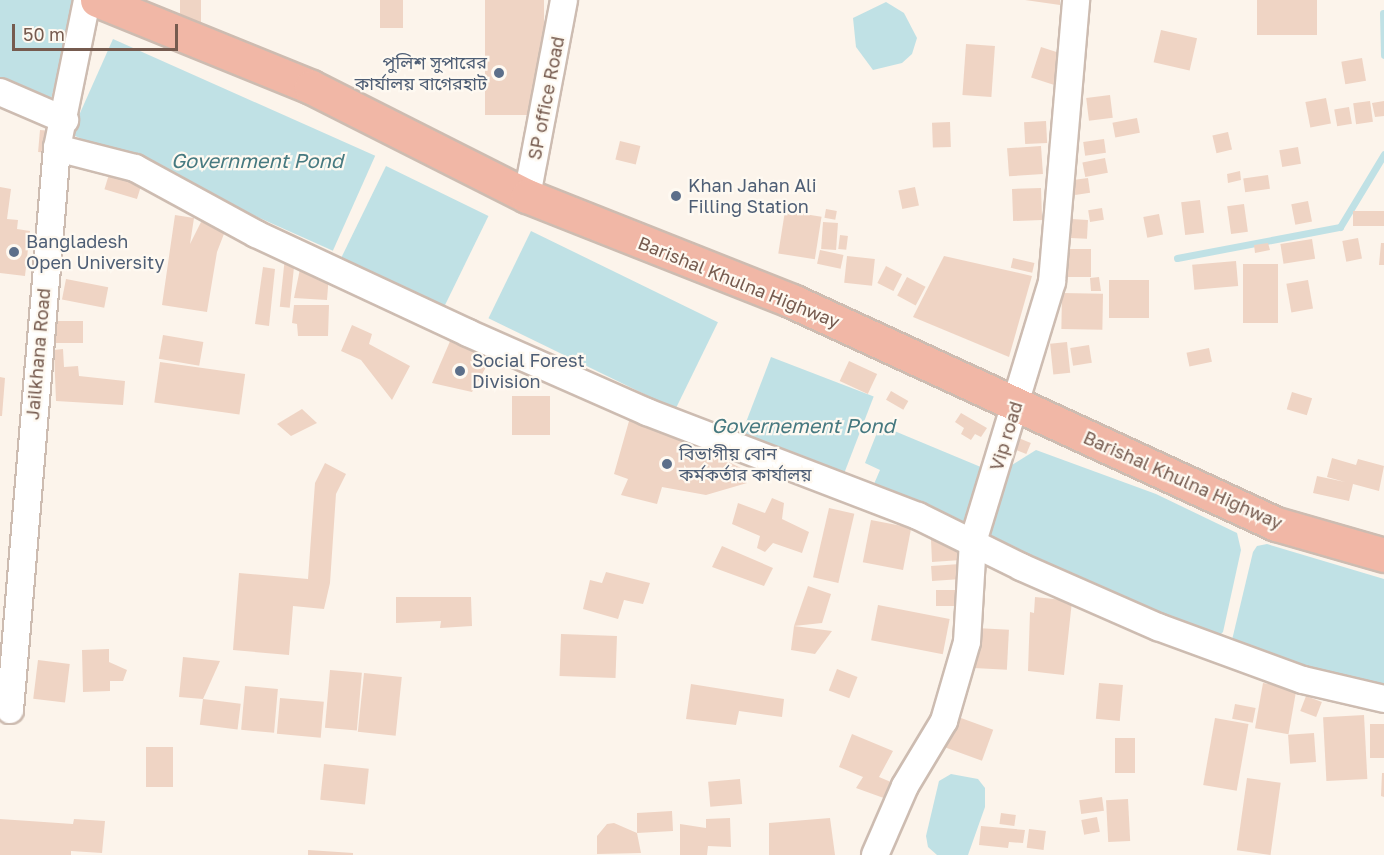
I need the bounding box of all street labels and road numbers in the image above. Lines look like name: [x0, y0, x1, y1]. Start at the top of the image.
street label: SP office Road: [523, 34, 569, 162]
street label: Barishal Khulna Highway: [635, 232, 843, 332]
street label: Jailkhana Road: [21, 287, 55, 421]
street label: Vip road: [985, 399, 1027, 473]
street label: Barishal Khulna Highway: [1080, 426, 1286, 534]

